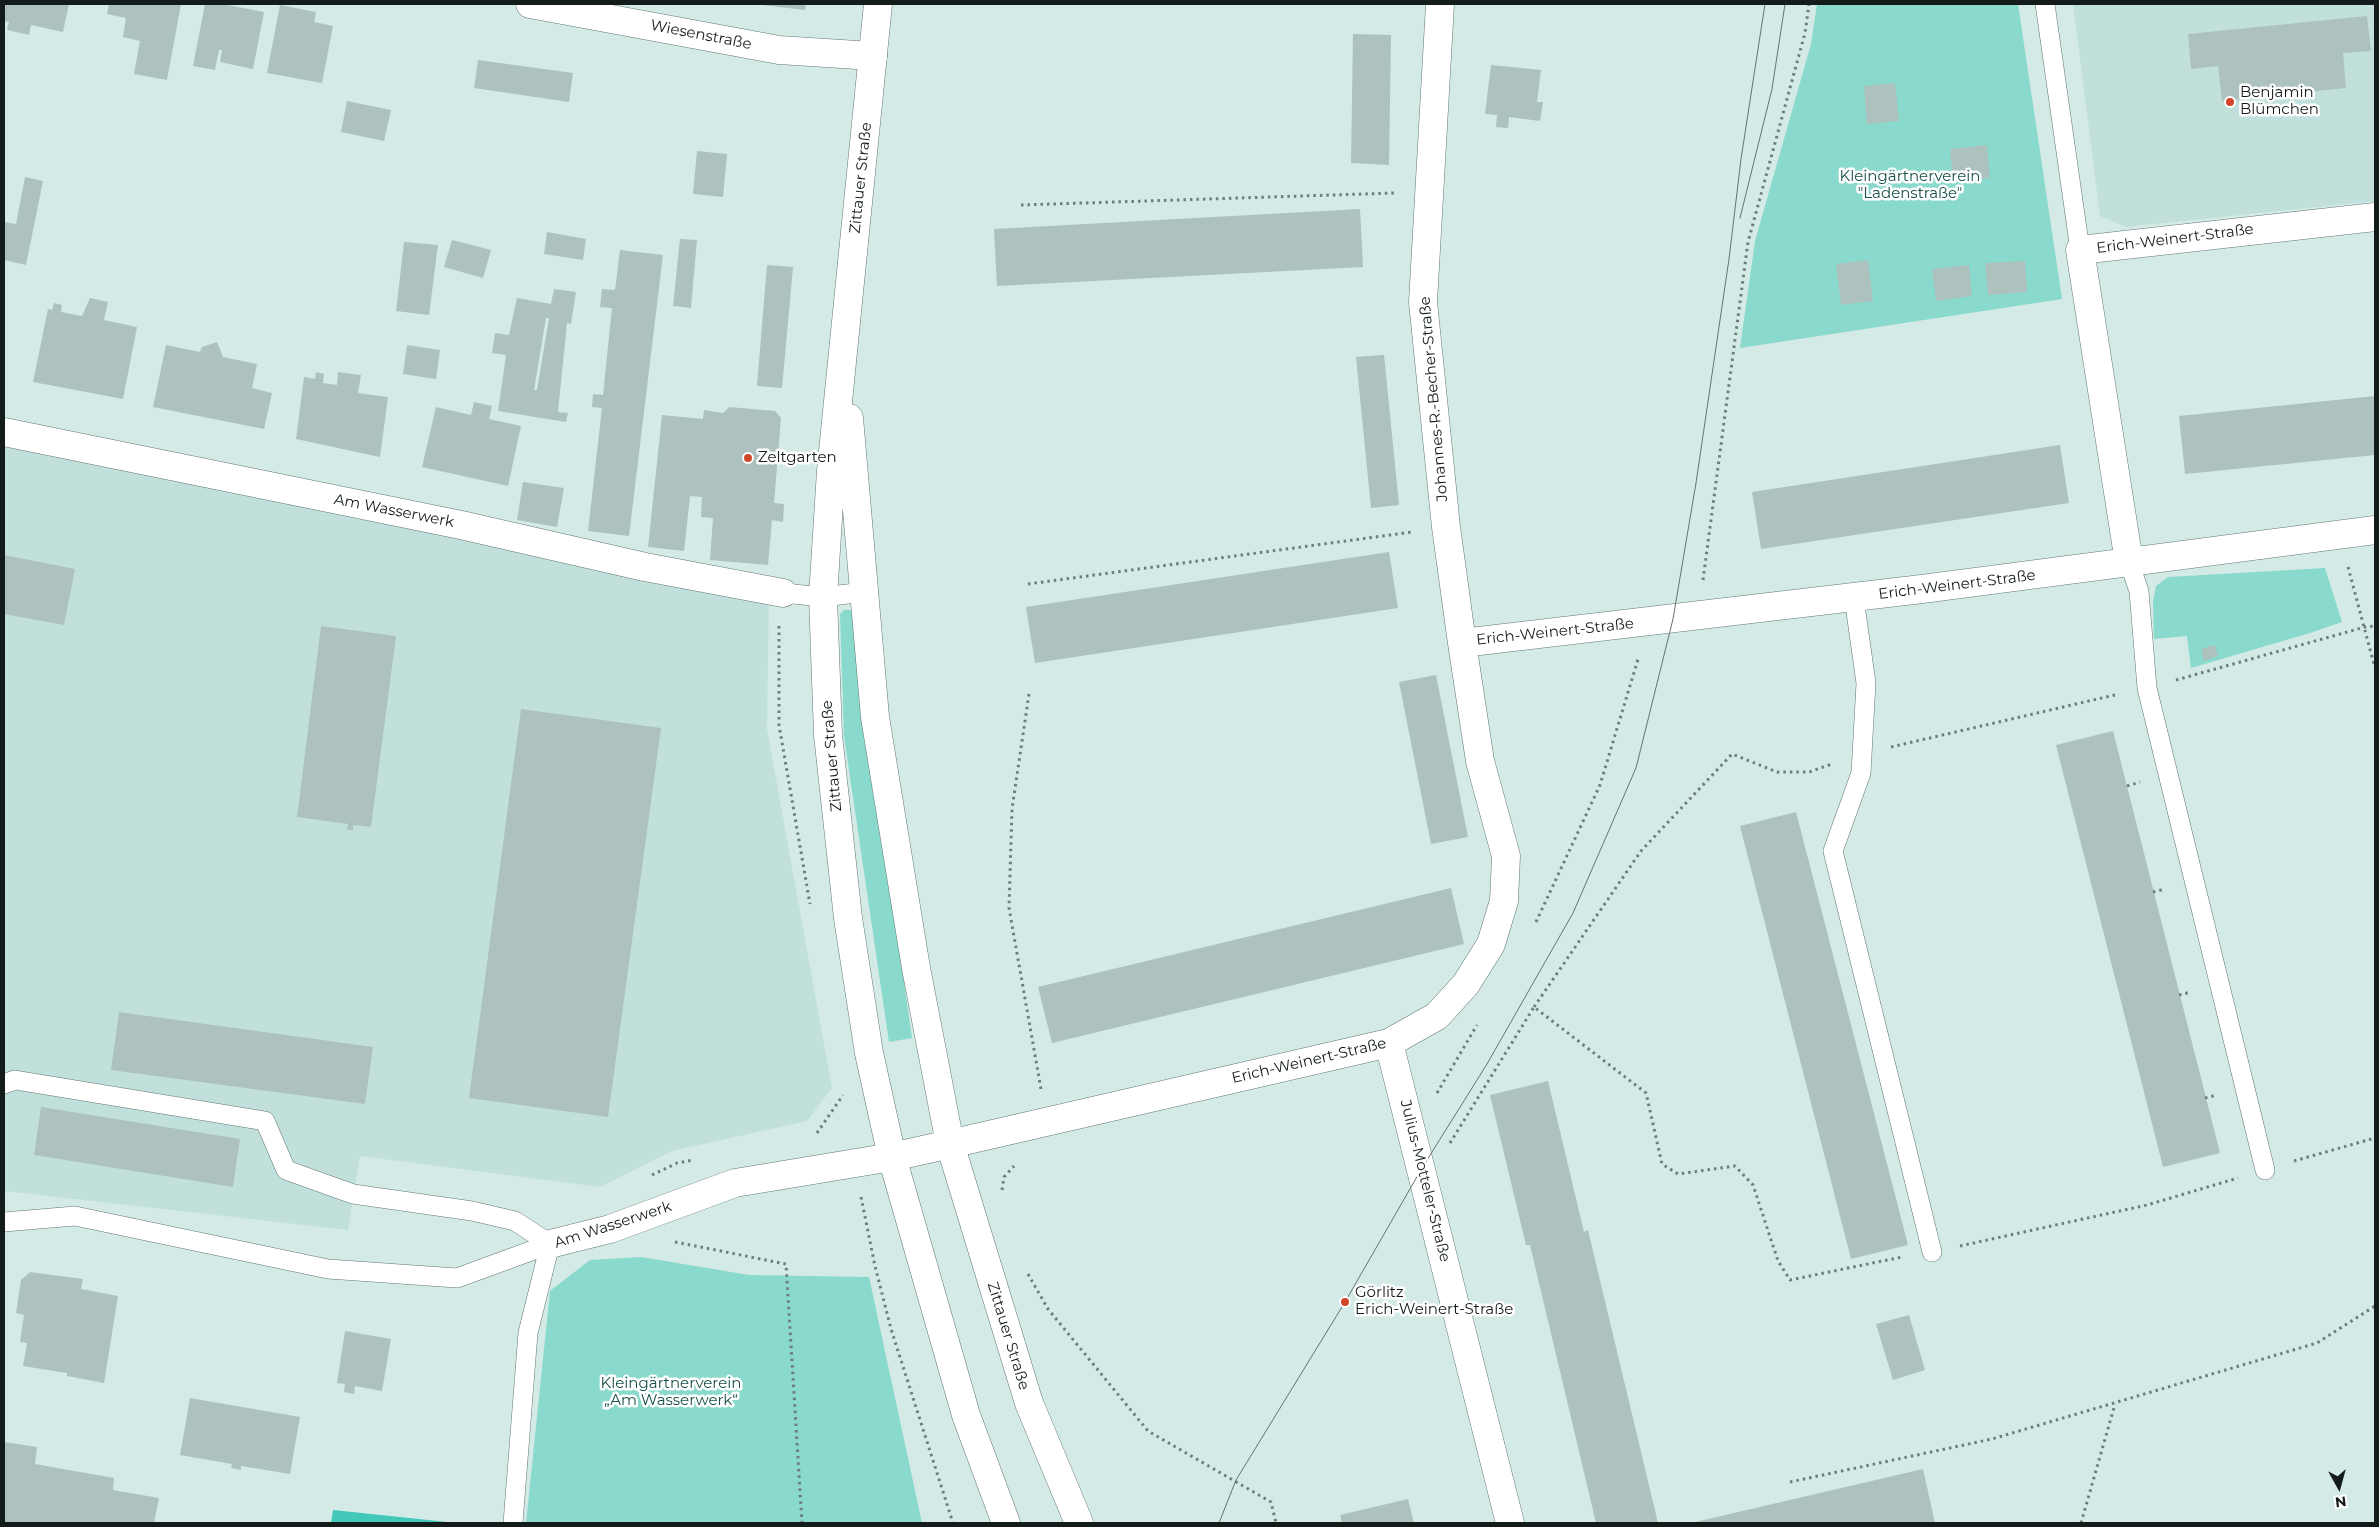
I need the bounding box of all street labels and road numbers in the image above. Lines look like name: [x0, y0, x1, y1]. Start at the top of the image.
street label: Wiesenstraße: [649, 16, 753, 54]
street label: Zittauer Straße: [846, 121, 876, 235]
street label: Erich-Weinert-Straße: [2095, 220, 2255, 258]
street label: Johannes-R.-Becher-Straße: [1416, 296, 1452, 502]
street label: Am Wasserwerk: [332, 491, 456, 531]
street label: Erich-Weinert-Straße: [1877, 566, 2037, 604]
street label: Erich-Weinert-Straße: [1475, 615, 1635, 649]
street label: Zittauer Straße: [818, 699, 846, 813]
street label: Erich-Weinert-Straße: [1230, 1034, 1388, 1088]
street label: Julius-Motteler-Straße: [1396, 1098, 1454, 1264]
street label: Am Wasserwerk: [552, 1198, 674, 1252]
street label: Zittauer Straße: [983, 1280, 1033, 1392]

